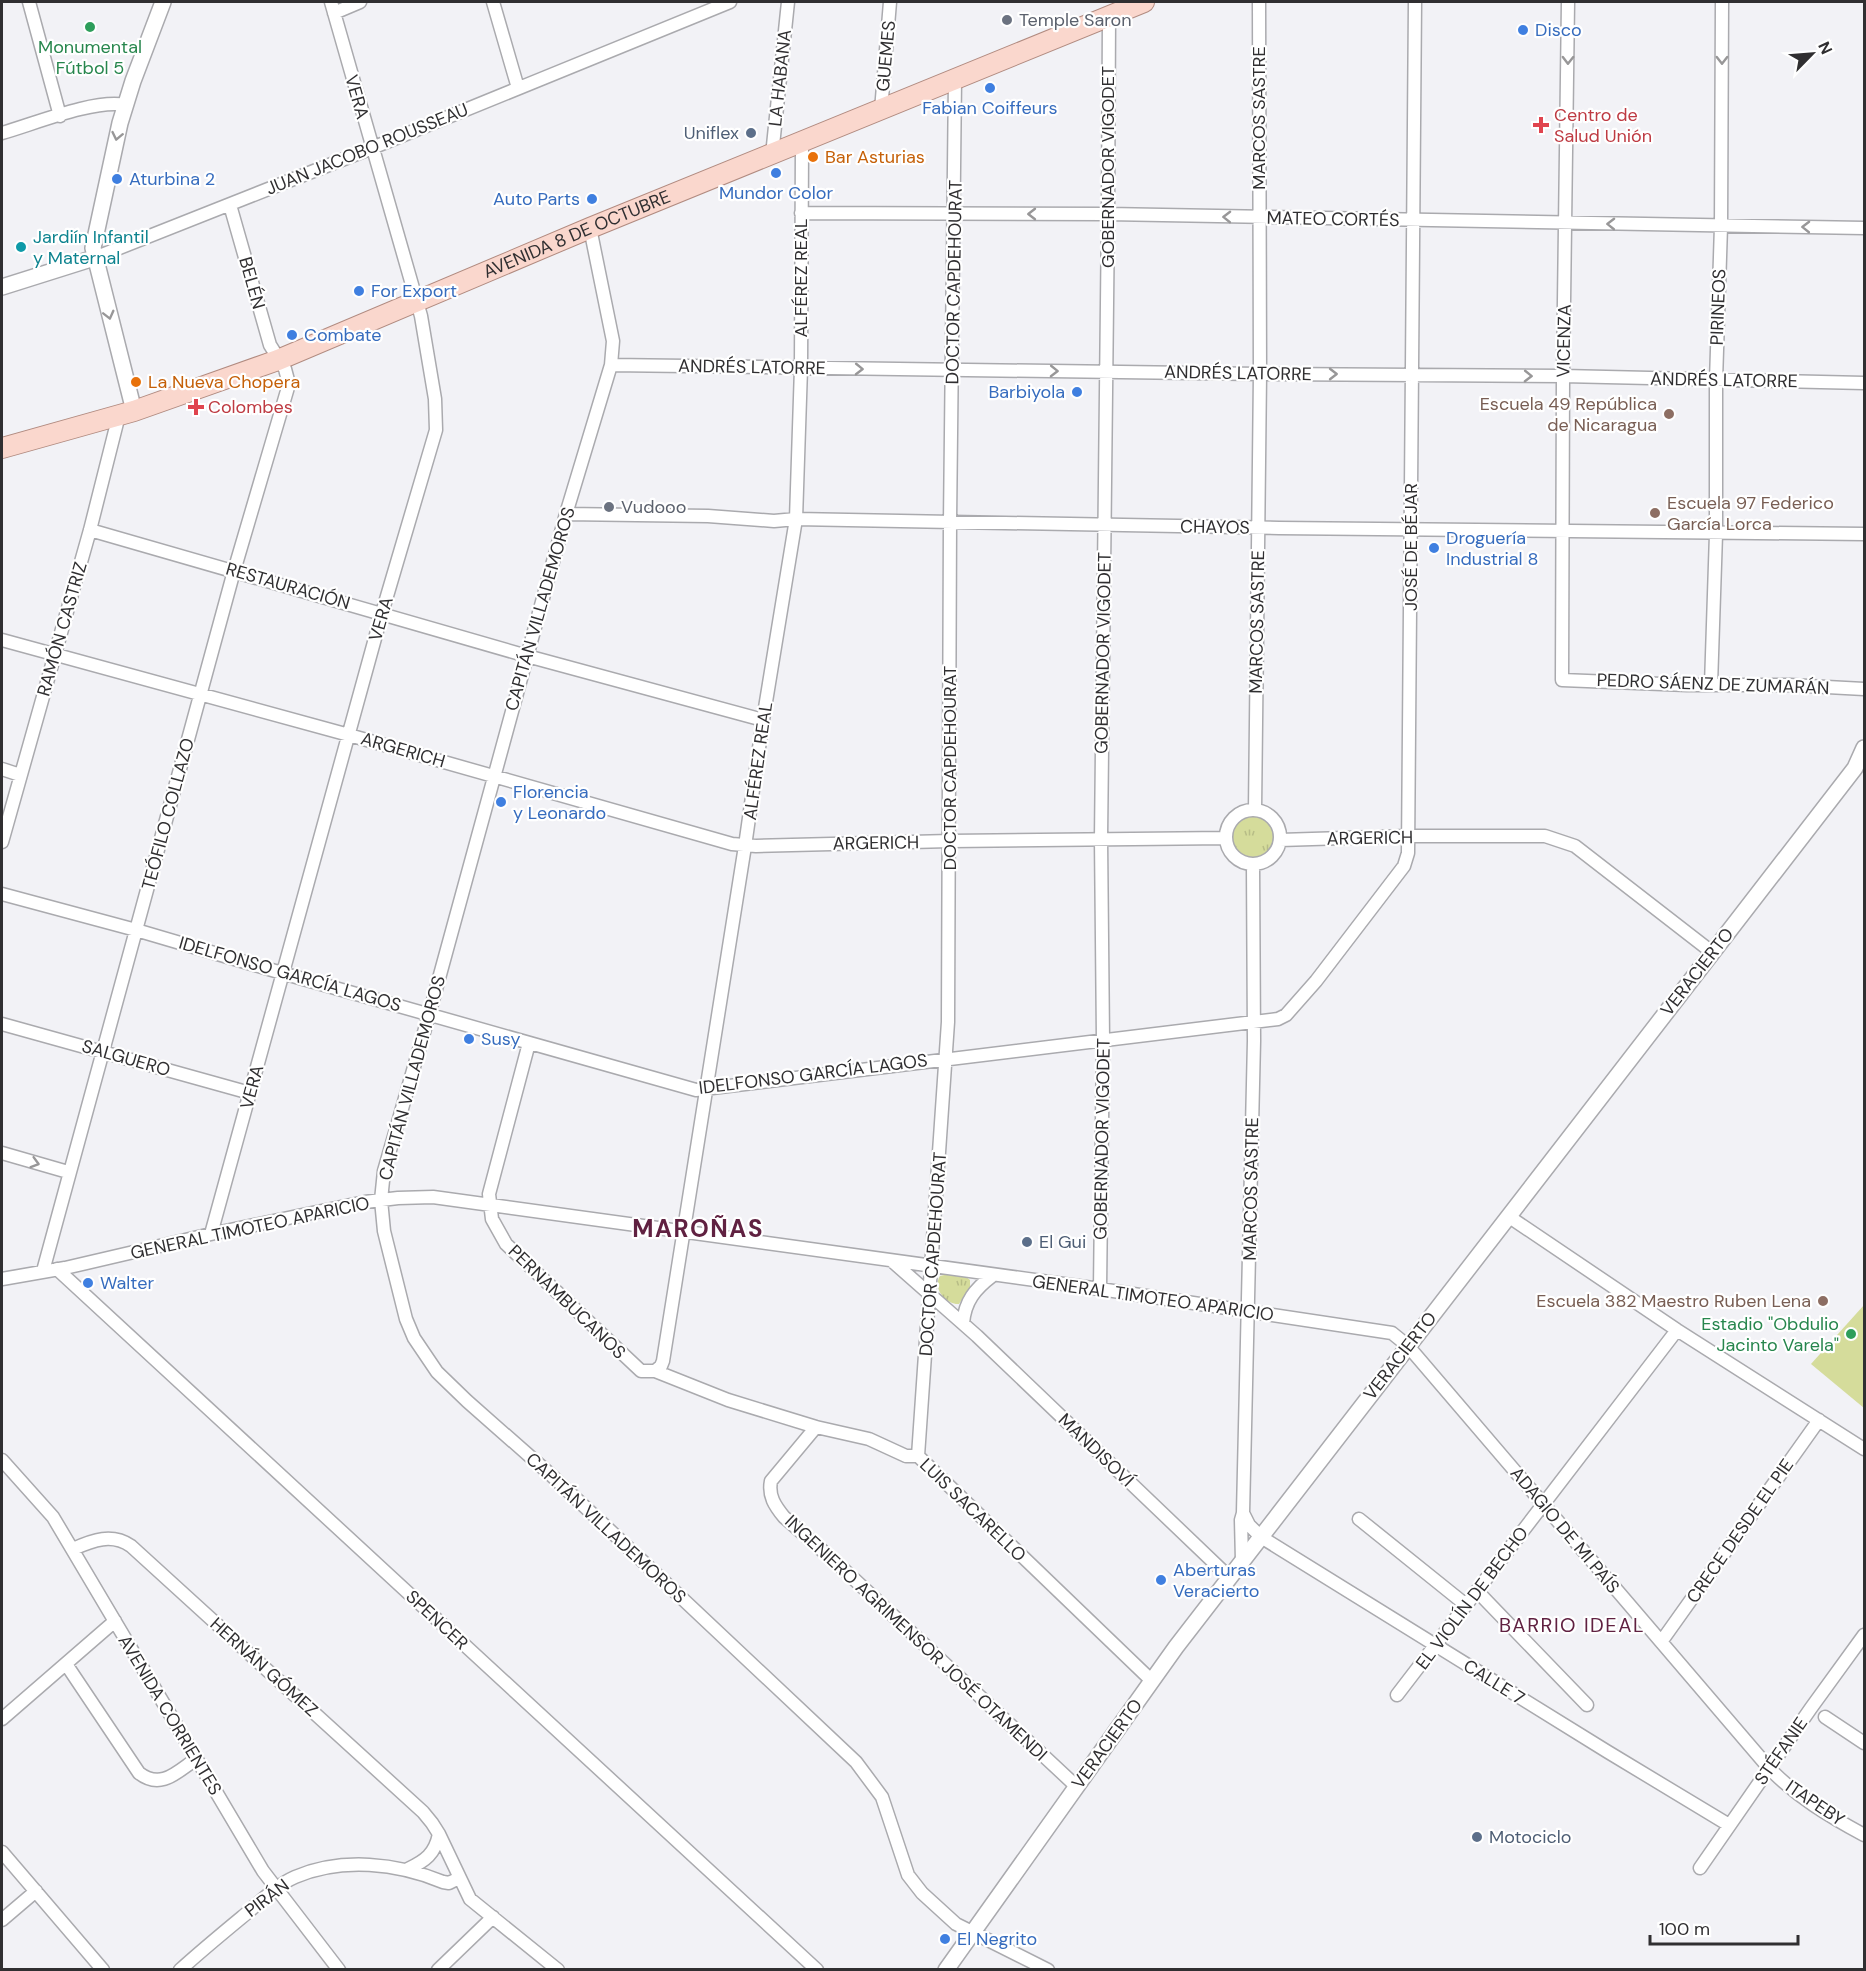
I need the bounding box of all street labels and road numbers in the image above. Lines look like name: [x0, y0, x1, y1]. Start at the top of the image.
street label: GUEMES: [871, 19, 901, 93]
street label: LA HABANA: [763, 28, 797, 128]
street label: MARCOS SASTRE: [1247, 46, 1271, 190]
street label: GOBERNADOR VIGODET: [1096, 66, 1120, 268]
street label: VERA: [339, 72, 375, 122]
street label: JUAN JACOBO ROUSSEAU: [262, 97, 472, 201]
street label: DOCTOR CAPDEHOURAT: [940, 179, 968, 385]
street label: AVENIDA 8 DE OCTUBRE: [479, 185, 674, 284]
street label: MATEO CORTÉS: [1266, 206, 1400, 232]
street label: ALFÉREZ REAL: [789, 219, 813, 337]
street label: BELÉN: [233, 254, 271, 312]
street label: PIRINEOS: [1705, 268, 1731, 346]
street label: VICENZA: [1551, 304, 1577, 378]
street label: ANDRÉS LATORRE: [678, 354, 826, 380]
street label: ANDRÉS LATORRE: [1164, 360, 1312, 386]
street label: ANDRÉS LATORRE: [1650, 367, 1798, 393]
street label: JOSÉ DE BÉJAR: [1399, 483, 1423, 611]
street label: CAPITÁN VILLADEMOROS: [499, 504, 581, 714]
street label: CHAYOS: [1180, 514, 1250, 540]
street label: MARCOS SASTRE: [1244, 550, 1270, 694]
street label: GOBERNADOR VIGODET: [1089, 552, 1117, 754]
street label: RESTAURACIÓN: [223, 557, 353, 615]
street label: RAMÓN CASTRIZ: [31, 559, 93, 699]
street label: VERA: [363, 594, 399, 644]
street label: DOCTOR CAPDEHOURAT: [938, 666, 962, 870]
street label: PEDRO SÁENZ DE ZUMARÁN: [1596, 668, 1830, 700]
street label: ALFÉREZ REAL: [738, 700, 778, 822]
street label: ARGERICH: [358, 727, 448, 773]
street label: TEÓFILO COLLAZO: [136, 735, 200, 893]
street label: ARGERICH: [1327, 825, 1413, 851]
street label: ARGERICH: [833, 830, 919, 856]
street label: VERACIERTO: [1655, 923, 1739, 1021]
street label: IDELFONSO GARCÍA LAGOS: [176, 931, 404, 1017]
street label: CAPITÁN VILLADEMOROS: [373, 973, 451, 1183]
street label: SALGUERO: [79, 1034, 173, 1082]
street label: GOBERNADOR VIGODET: [1088, 1038, 1116, 1240]
street label: IDELFONSO GARCÍA LAGOS: [697, 1048, 929, 1100]
street label: VERA: [235, 1062, 269, 1112]
street label: MARCOS SASTRE: [1238, 1117, 1264, 1261]
street label: DOCTOR CAPDEHOURAT: [914, 1151, 952, 1357]
street label: GENERAL TIMOTEO APARICIO: [128, 1191, 372, 1265]
street label: PERNAMBUCANOS: [503, 1240, 631, 1364]
street label: GENERAL TIMOTEO APARICIO: [1031, 1269, 1275, 1327]
street label: VERACIERTO: [1358, 1307, 1442, 1405]
street label: MANDISOVÍ: [1053, 1408, 1140, 1493]
street label: CAPITÁN VILLADEMOROS: [521, 1447, 691, 1609]
street label: LUIS SACARELLO: [915, 1453, 1031, 1567]
street label: CRECE DESDE EL PIE: [1681, 1454, 1799, 1608]
street label: ADAGIO DE MI PAÍS: [1505, 1462, 1625, 1598]
street label: INGENIERO AGRIMENSOR JOSÉ OTAMENDI: [780, 1510, 1052, 1766]
street label: EL VIOLÍN DE BECHO: [1410, 1522, 1534, 1674]
street label: SPENCER: [401, 1585, 473, 1655]
street label: HERNÁN GÓMEZ: [205, 1612, 323, 1722]
street label: AVENIDA CORRIENTES: [113, 1630, 227, 1800]
street label: CALLE 7: [1459, 1654, 1529, 1710]
street label: VERACIERTO: [1066, 1694, 1148, 1794]
street label: STÉFANIE: [1749, 1712, 1813, 1790]
street label: ITAPEBY: [1781, 1775, 1850, 1832]
street label: PIRÁN: [240, 1873, 294, 1923]

